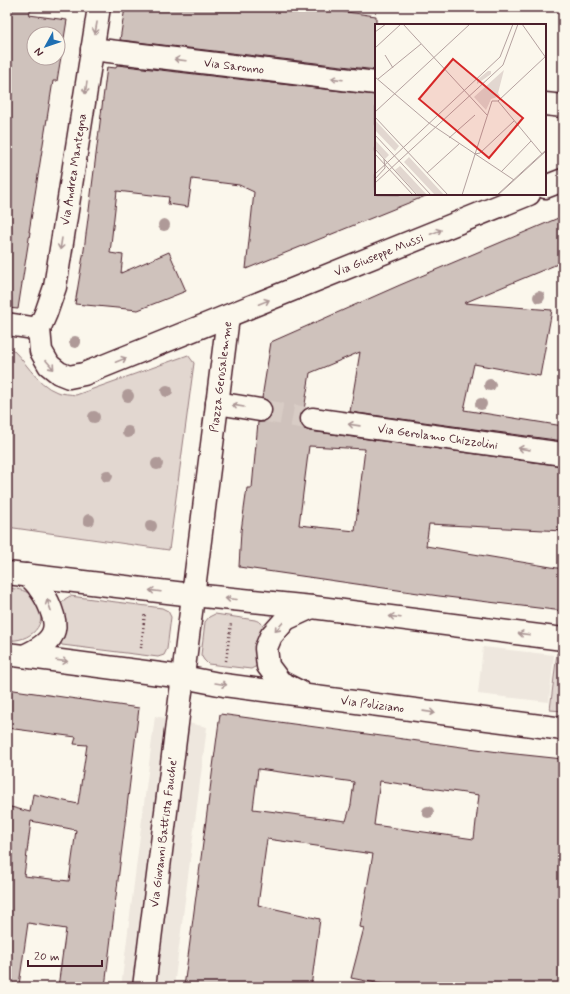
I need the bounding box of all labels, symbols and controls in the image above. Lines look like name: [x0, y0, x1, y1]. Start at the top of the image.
one-way arrow: [91, 21, 99, 34]
inset map: [375, 24, 546, 195]
north arrow: [26, 26, 66, 66]
text: N: [31, 44, 47, 59]
street label: Via Saronno: [203, 55, 265, 79]
one-way arrow: [174, 56, 187, 64]
one-way arrow: [331, 75, 344, 83]
one-way arrow: [82, 81, 90, 94]
street label: Via Andrea Mantegna: [58, 112, 91, 227]
one-way arrow: [430, 227, 442, 235]
street label: Via Giuseppe Mussi: [332, 230, 426, 281]
one-way arrow: [57, 237, 65, 250]
one-way arrow: [258, 298, 270, 305]
street label: Piazza Gerusalemme: [207, 320, 236, 433]
one-way arrow: [114, 356, 126, 363]
one-way arrow: [46, 359, 55, 370]
one-way arrow: [232, 402, 245, 410]
one-way arrow: [348, 421, 361, 429]
street label: Via Gerolamo Chizzolini: [377, 421, 499, 454]
one-way arrow: [518, 445, 531, 452]
one-way arrow: [149, 587, 162, 595]
one-way arrow: [225, 595, 238, 602]
one-way arrow: [45, 599, 52, 612]
one-way arrow: [389, 614, 402, 621]
one-way arrow: [274, 621, 283, 632]
one-way arrow: [518, 630, 531, 638]
one-way arrow: [55, 657, 68, 665]
one-way arrow: [214, 680, 227, 688]
street label: Via Poliziano: [340, 693, 405, 717]
one-way arrow: [422, 708, 435, 716]
street label: Via Giovanni Battista Fauche': [147, 756, 182, 908]
scale bar: [28, 942, 102, 968]
text: 20 m: [34, 949, 60, 965]

